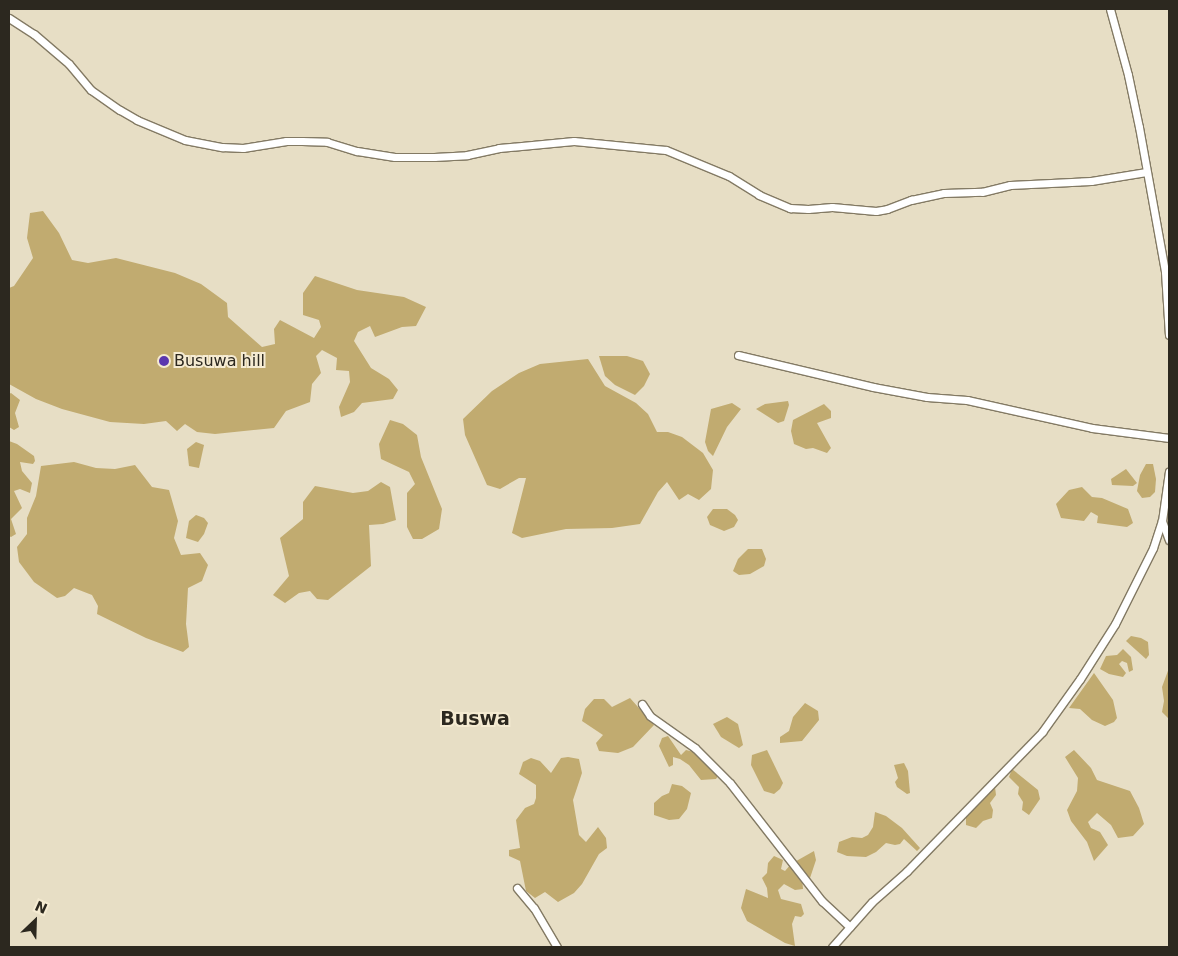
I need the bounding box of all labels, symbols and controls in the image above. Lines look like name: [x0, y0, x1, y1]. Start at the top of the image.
place label: Busuwa hill: [174, 351, 265, 371]
marker: Busuwa hill: [158, 355, 170, 367]
district label: Buswa: [440, 708, 510, 730]
north arrow: [10, 896, 60, 946]
text: N: [32, 898, 50, 917]

